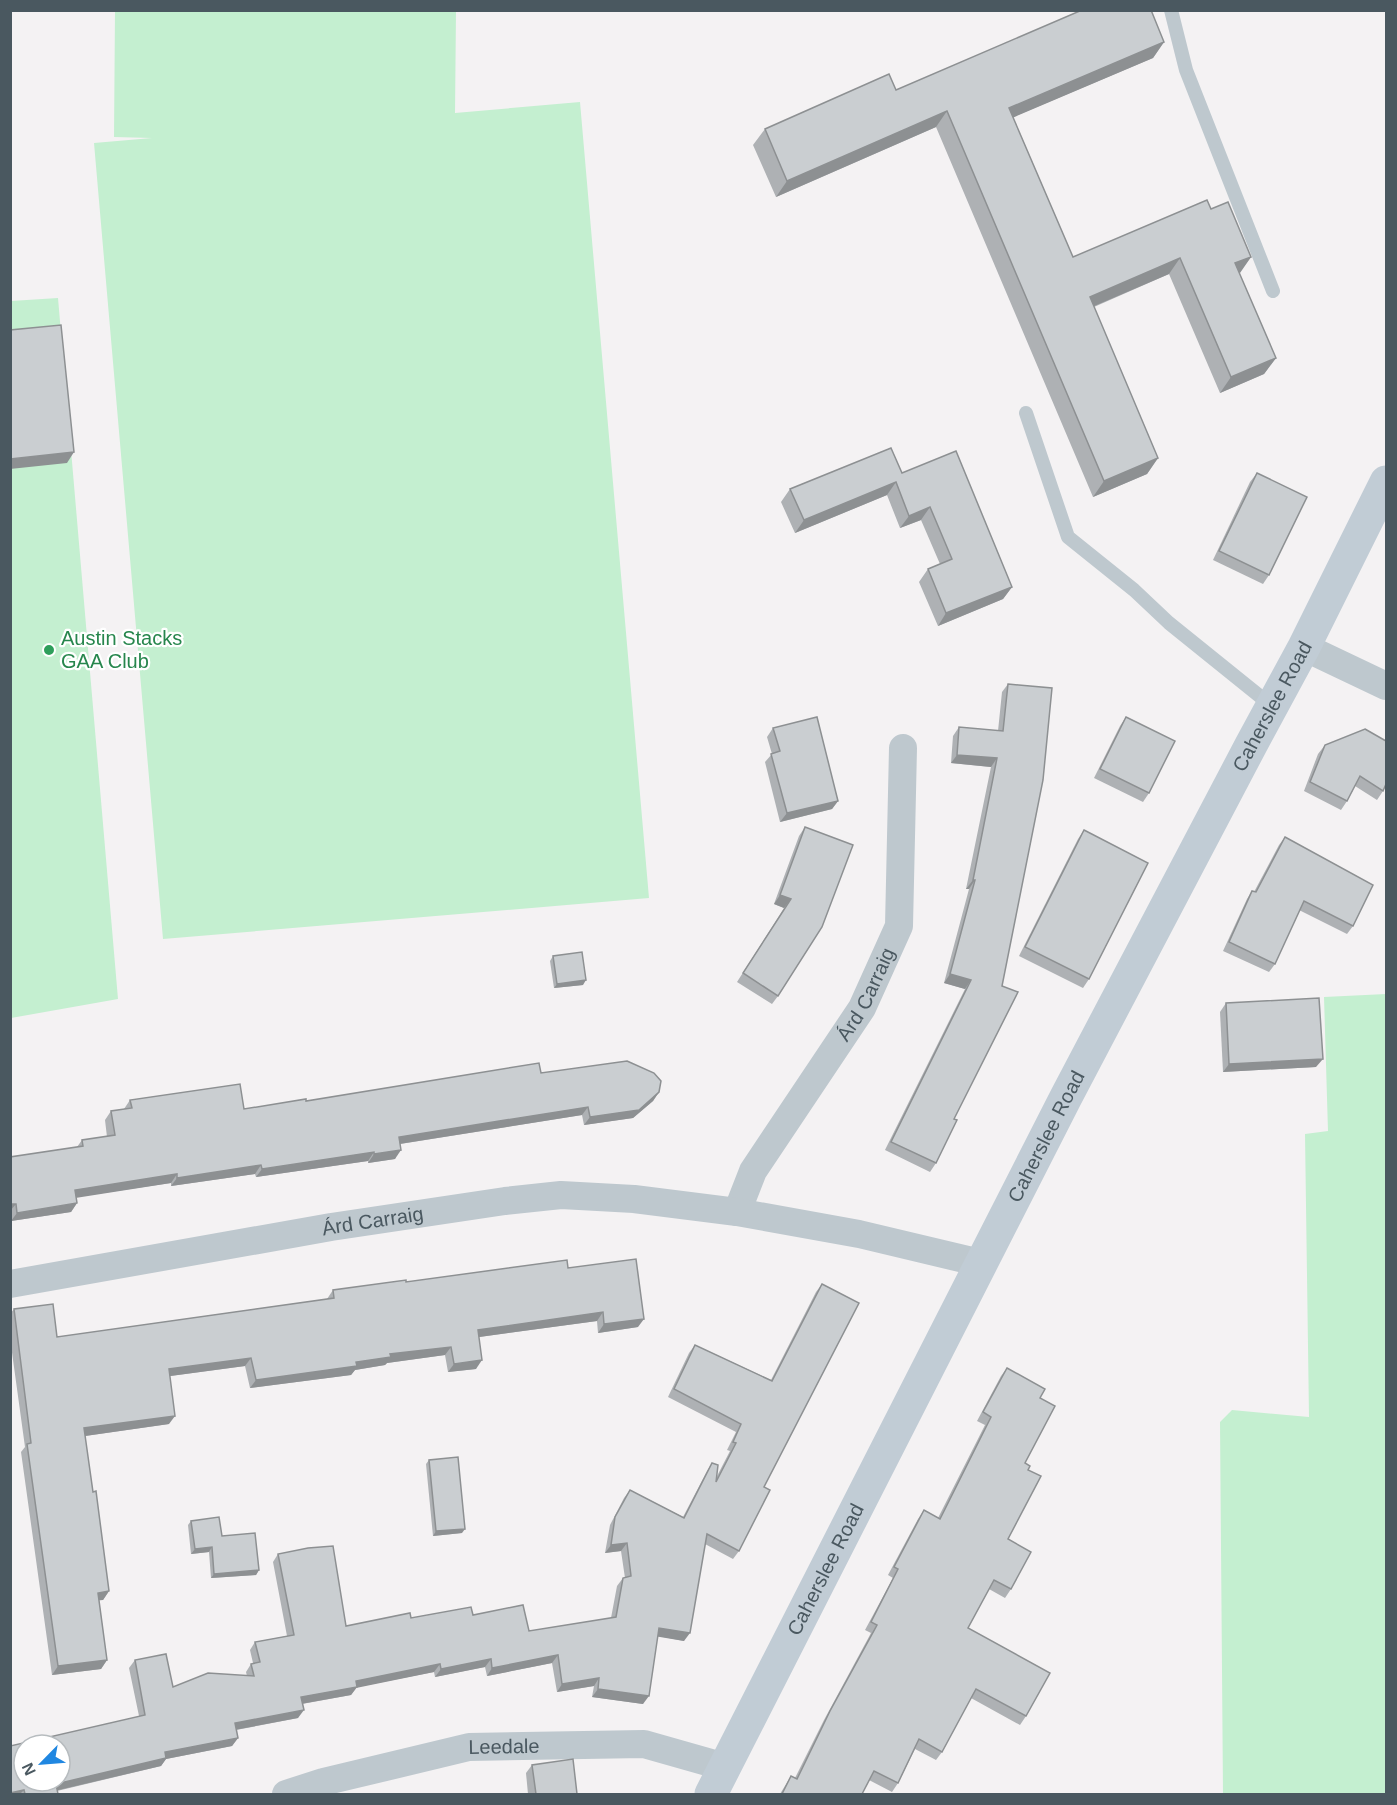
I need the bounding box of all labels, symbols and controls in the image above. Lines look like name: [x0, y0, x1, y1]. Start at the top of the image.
place label: Austin Stacks GAA Club: [61, 627, 182, 672]
street label: Caherslee Road: [1228, 637, 1316, 775]
marker: Austin Stacks GAA Club: [42, 643, 56, 657]
street label: Árd Carraig: [832, 944, 899, 1045]
street label: Caherslee Road: [1003, 1067, 1089, 1206]
street label: Árd Carraig: [320, 1202, 425, 1239]
street label: Caherslee Road: [783, 1500, 868, 1639]
north arrow: [12, 1733, 72, 1793]
street label: Leedale: [468, 1735, 540, 1758]
text: N: [19, 1760, 39, 1778]

